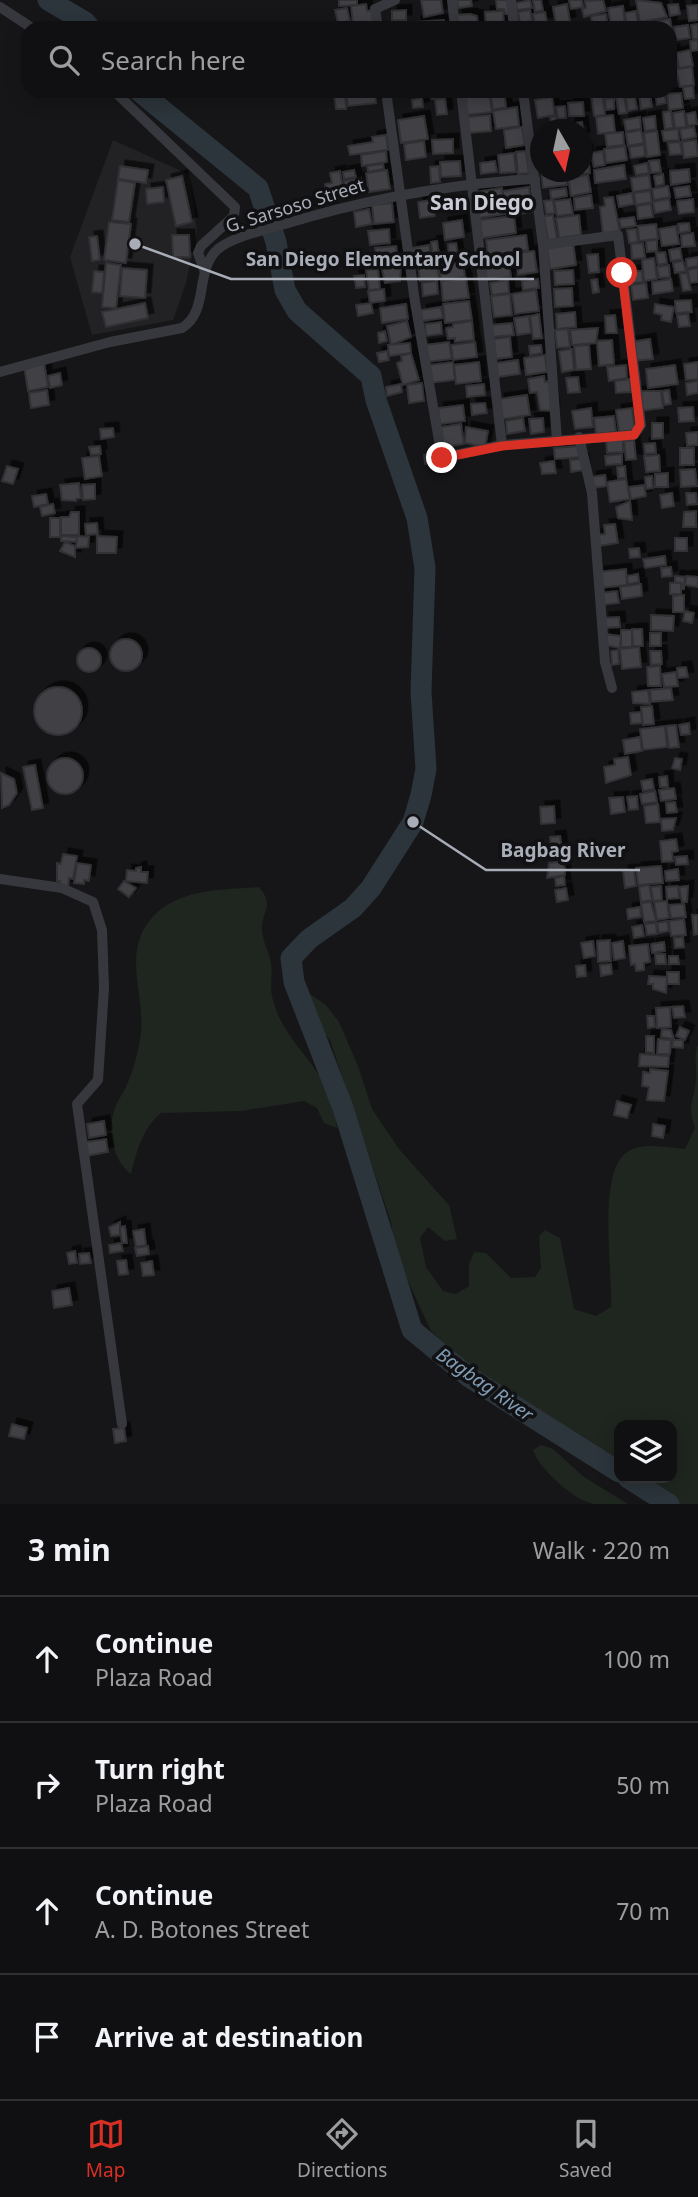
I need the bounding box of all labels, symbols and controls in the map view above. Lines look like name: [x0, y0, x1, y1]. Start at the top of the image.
search box: [21, 21, 677, 98]
icon: search: [45, 41, 83, 79]
text: Search here: [101, 42, 246, 78]
north arrow: [530, 119, 593, 182]
street label: G. Sarsoso Street: [222, 172, 368, 238]
district label: San Diego: [430, 188, 534, 216]
callout: San Diego Elementary School: [231, 239, 534, 279]
text: San Diego Elementary School: [246, 246, 520, 272]
route start: [606, 257, 637, 288]
route end: [426, 442, 457, 473]
callout: Bagbag River: [486, 830, 640, 870]
text: Bagbag River: [500, 837, 626, 863]
water label: Bagbag River: [431, 1341, 540, 1428]
map controls: [614, 1420, 677, 1483]
button: layers: [614, 1420, 677, 1483]
text: 3 min: [28, 1529, 111, 1570]
text: Walk · 220 m: [533, 1534, 670, 1566]
text: Continue: [95, 1625, 213, 1661]
icon: ahead: [28, 1640, 66, 1678]
text: 100 m: [603, 1643, 670, 1675]
text: Plaza Road: [95, 1661, 213, 1693]
text: Turn right: [95, 1751, 225, 1787]
icon: right: [28, 1766, 66, 1804]
text: 50 m: [616, 1769, 670, 1801]
text: Plaza Road: [95, 1787, 213, 1819]
text: Continue: [95, 1877, 213, 1913]
icon: ahead: [28, 1892, 66, 1930]
text: 70 m: [616, 1895, 670, 1927]
text: A. D. Botones Street: [95, 1913, 309, 1945]
icon: arrive: [28, 2018, 66, 2056]
text: Arrive at destination: [95, 2019, 364, 2055]
tab: Map: [86, 2115, 125, 2183]
tab: Directions: [297, 2115, 387, 2183]
tab: Saved: [559, 2115, 612, 2183]

